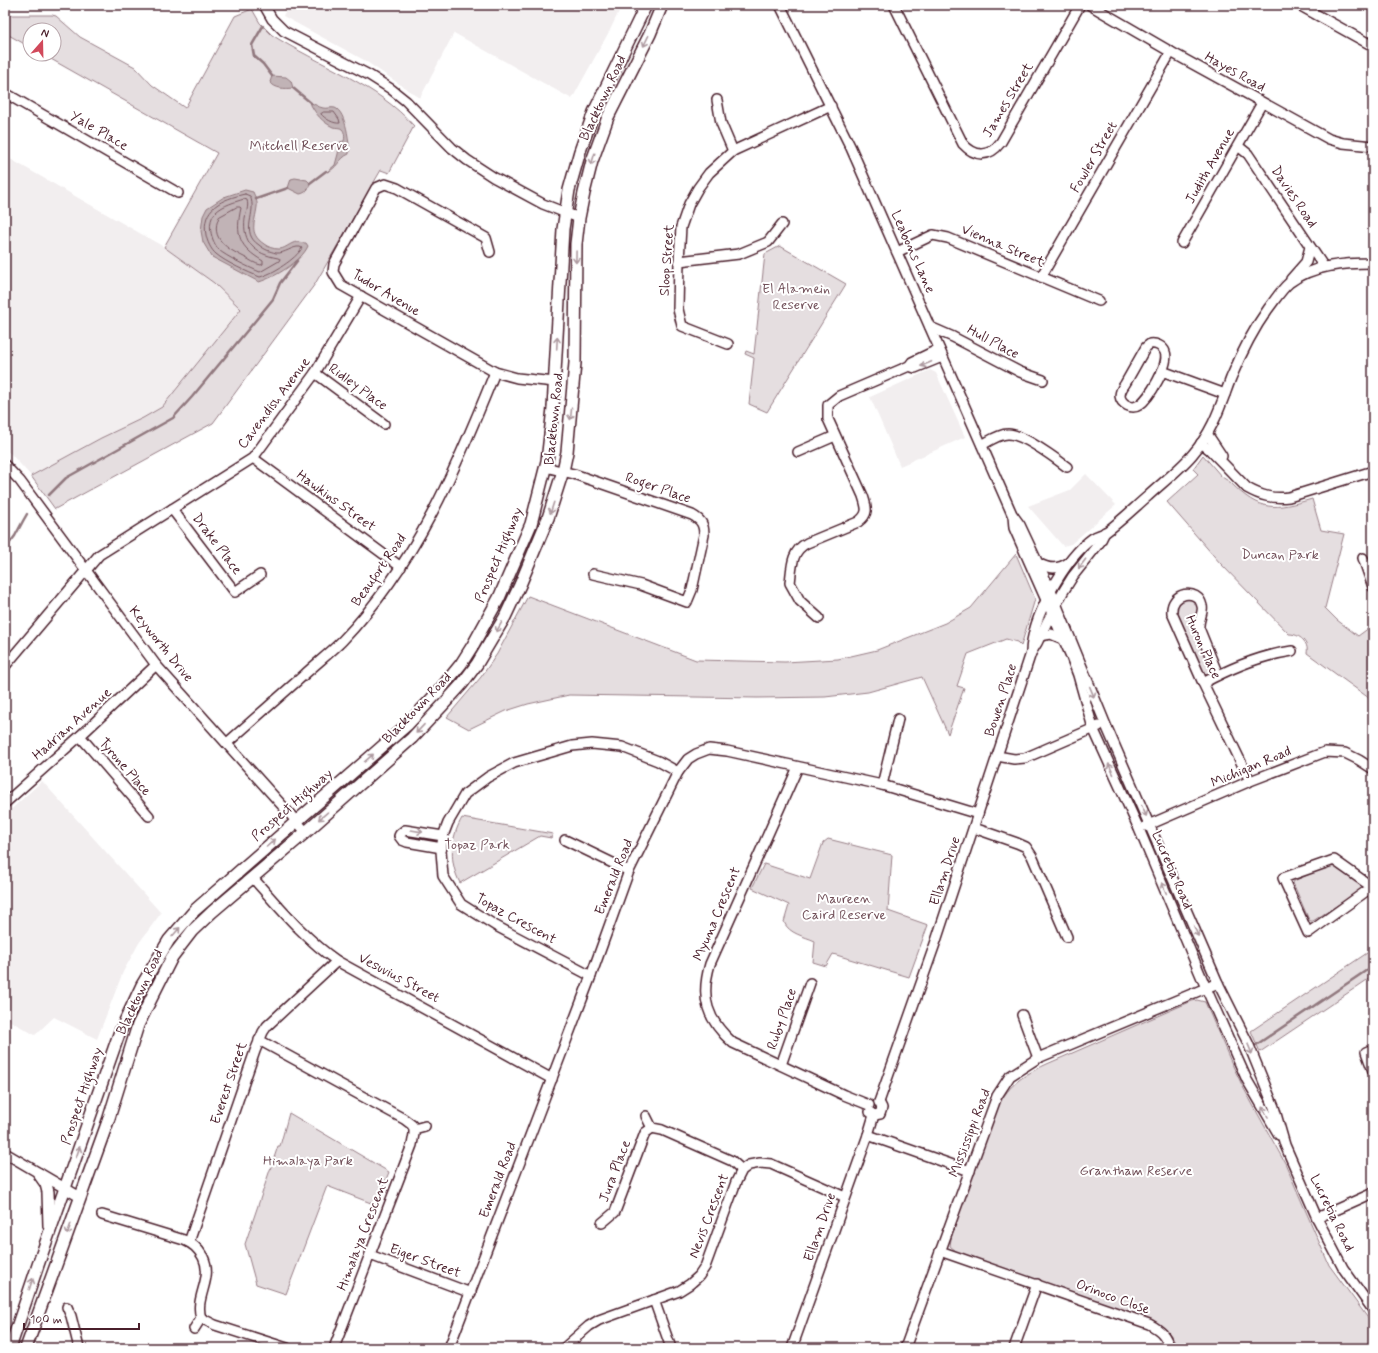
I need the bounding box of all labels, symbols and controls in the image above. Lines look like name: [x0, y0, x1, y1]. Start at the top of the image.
north arrow: [22, 22, 62, 62]
text: N: [39, 26, 51, 41]
one-way arrow: [642, 34, 650, 46]
street label: Hayes Road: [1201, 48, 1269, 96]
street label: Blacktown Road: [575, 52, 631, 144]
street label: James Street: [979, 59, 1038, 141]
street label: Yale Place: [67, 107, 132, 155]
street label: Fowler Street: [1066, 118, 1122, 196]
street label: Judith Avenue: [1181, 125, 1239, 207]
park label: Mitchell Reserve: [249, 137, 349, 155]
one-way arrow: [589, 152, 596, 165]
street label: Davies Road: [1267, 163, 1321, 231]
street label: Leabons Lane: [887, 208, 939, 296]
street label: Vienna Street: [959, 220, 1048, 272]
street label: Sloop Street: [656, 223, 679, 296]
one-way arrow: [572, 250, 580, 263]
street label: Tudor Avenue: [348, 265, 424, 321]
park label: El Alamein Reserve: [762, 280, 830, 314]
street label: Hull Place: [964, 321, 1022, 363]
one-way arrow: [554, 337, 561, 350]
street label: Cavendish Avenue: [234, 353, 314, 452]
street label: Ridley Place: [325, 360, 391, 414]
one-way arrow: [920, 361, 932, 368]
street label: Blacktown Road: [540, 372, 568, 466]
one-way arrow: [567, 407, 575, 420]
street label: Hawkins Street: [293, 466, 379, 536]
street label: Roger Place: [622, 468, 693, 509]
one-way arrow: [547, 502, 555, 514]
street label: Prospect Highway: [471, 505, 529, 606]
street label: Drake Place: [188, 510, 246, 578]
street label: Beaufort Road: [347, 530, 412, 611]
park label: Duncan Park: [1241, 546, 1319, 564]
one-way arrow: [1078, 558, 1086, 569]
street label: Keyworth Drive: [125, 602, 197, 686]
street label: Huron Place: [1181, 612, 1225, 682]
one-way arrow: [495, 621, 502, 633]
street label: Bowen Place: [981, 661, 1021, 739]
street label: Blacktown Road: [378, 668, 456, 748]
street label: Hadrian Avenue: [29, 684, 115, 764]
one-way arrow: [1089, 686, 1096, 698]
one-way arrow: [416, 724, 425, 734]
street label: Tyrone Place: [95, 734, 155, 800]
street label: Michigan Road: [1208, 742, 1294, 792]
one-way arrow: [363, 753, 374, 762]
one-way arrow: [1107, 763, 1114, 775]
street label: Prospect Highway: [248, 765, 338, 847]
one-way arrow: [1141, 805, 1149, 817]
one-way arrow: [318, 812, 328, 821]
one-way arrow: [410, 827, 423, 835]
street label: Lucretia Road: [1147, 828, 1197, 912]
street label: Ellam Drive: [925, 834, 965, 908]
park label: Topaz Park: [444, 836, 510, 854]
street label: Emerald Road: [591, 836, 637, 918]
one-way arrow: [266, 839, 276, 848]
street label: Myuna Crescent: [689, 864, 745, 964]
one-way arrow: [1159, 882, 1167, 894]
street label: Topaz Crescent: [472, 889, 560, 949]
park label: Maureen Caird Reserve: [802, 890, 887, 924]
one-way arrow: [1193, 924, 1200, 936]
one-way arrow: [171, 927, 180, 937]
street label: Blacktown Road: [112, 946, 168, 1038]
street label: Vesuvius Street: [355, 949, 443, 1007]
street label: Ruby Place: [763, 986, 801, 1052]
street label: Everest Street: [206, 1039, 252, 1127]
one-way arrow: [1247, 1042, 1254, 1054]
street label: Prospect Highway: [57, 1045, 109, 1148]
street label: Mississippi Road: [945, 1086, 995, 1180]
one-way arrow: [1261, 1107, 1269, 1118]
street label: Jura Place: [595, 1137, 635, 1205]
street label: Emerald Road: [475, 1139, 521, 1221]
one-way arrow: [75, 1145, 82, 1158]
park label: Himalaya Park: [263, 1152, 353, 1170]
park label: Grantham Reserve: [1079, 1162, 1193, 1180]
street label: Nevis Crescent: [685, 1171, 733, 1261]
street label: Lucretia Road: [1306, 1171, 1358, 1255]
street label: Himalaya Crescent: [333, 1174, 393, 1293]
street label: Ellam Drive: [800, 1190, 840, 1264]
one-way arrow: [65, 1222, 72, 1235]
street label: Eiger Street: [387, 1240, 463, 1282]
street label: Orinoco Close: [1074, 1275, 1153, 1319]
one-way arrow: [28, 1279, 36, 1291]
scale bar: [24, 1305, 139, 1331]
text: 100 m: [30, 1312, 62, 1328]

